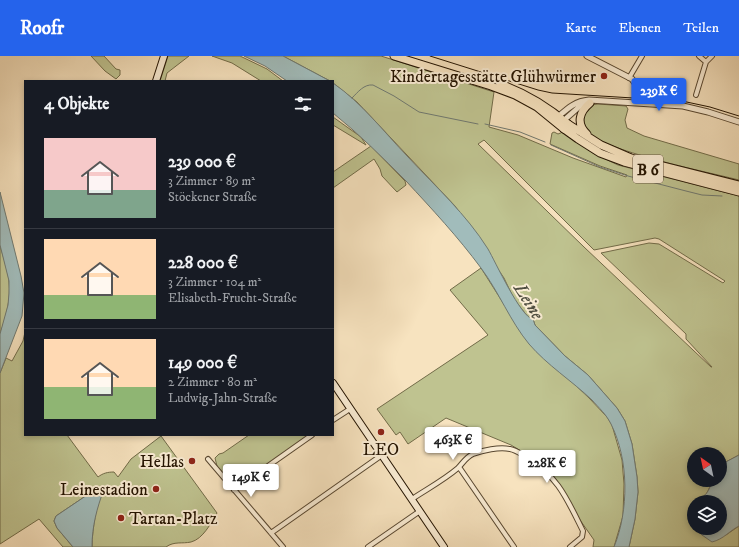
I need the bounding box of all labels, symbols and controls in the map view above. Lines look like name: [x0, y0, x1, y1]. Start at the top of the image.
text: Roofr: [20, 17, 64, 40]
text: Karte: [565, 19, 596, 37]
text: Ebenen: [618, 19, 661, 37]
text: Teilen: [683, 19, 719, 37]
place label: Kindertagesstätte Glühwürmer: [390, 66, 597, 88]
marker: Kindertagesstätte Glühwürmer: [599, 71, 609, 81]
pin: 239K €: [626, 78, 692, 112]
text: 239K €: [640, 83, 678, 99]
text: 4 Objekte: [44, 93, 109, 115]
icon: filters: [292, 93, 314, 115]
text: 239 000 €: [168, 151, 236, 173]
icon: home: [76, 154, 124, 202]
road number: B 6: [633, 155, 663, 183]
text: 3 Zimmer · 89 m²: [168, 173, 255, 189]
text: Stöckener Straße: [168, 189, 257, 205]
text: 228 000 €: [168, 252, 238, 274]
icon: home: [76, 255, 124, 303]
text: 3 Zimmer · 104 m²: [168, 274, 261, 290]
water label: Leine: [508, 278, 548, 325]
text: Elisabeth-Frucht-Straße: [168, 290, 297, 306]
text: 149 000 €: [168, 352, 237, 374]
icon: home: [76, 355, 124, 403]
text: 2 Zimmer · 80 m²: [168, 374, 257, 390]
text: Ludwig-Jahn-Straße: [168, 390, 277, 406]
marker: LEO: [376, 427, 386, 437]
pin: 463K €: [420, 427, 486, 461]
text: 463K €: [434, 432, 472, 448]
place label: LEO: [363, 439, 399, 461]
north arrow: [687, 447, 727, 487]
map controls: [687, 447, 727, 535]
pin: 228K €: [514, 450, 580, 484]
place label: Hellas: [140, 451, 184, 473]
text: 228K €: [528, 455, 566, 471]
marker: Hellas: [187, 456, 197, 466]
pin: 149K €: [218, 464, 284, 498]
text: 149K €: [232, 469, 270, 485]
place label: Leinestadion: [60, 479, 148, 501]
marker: Leinestadion: [151, 484, 161, 494]
button: layers: [687, 495, 727, 535]
place label: Tartan-Platz: [129, 508, 218, 530]
marker: Tartan-Platz: [116, 513, 126, 523]

